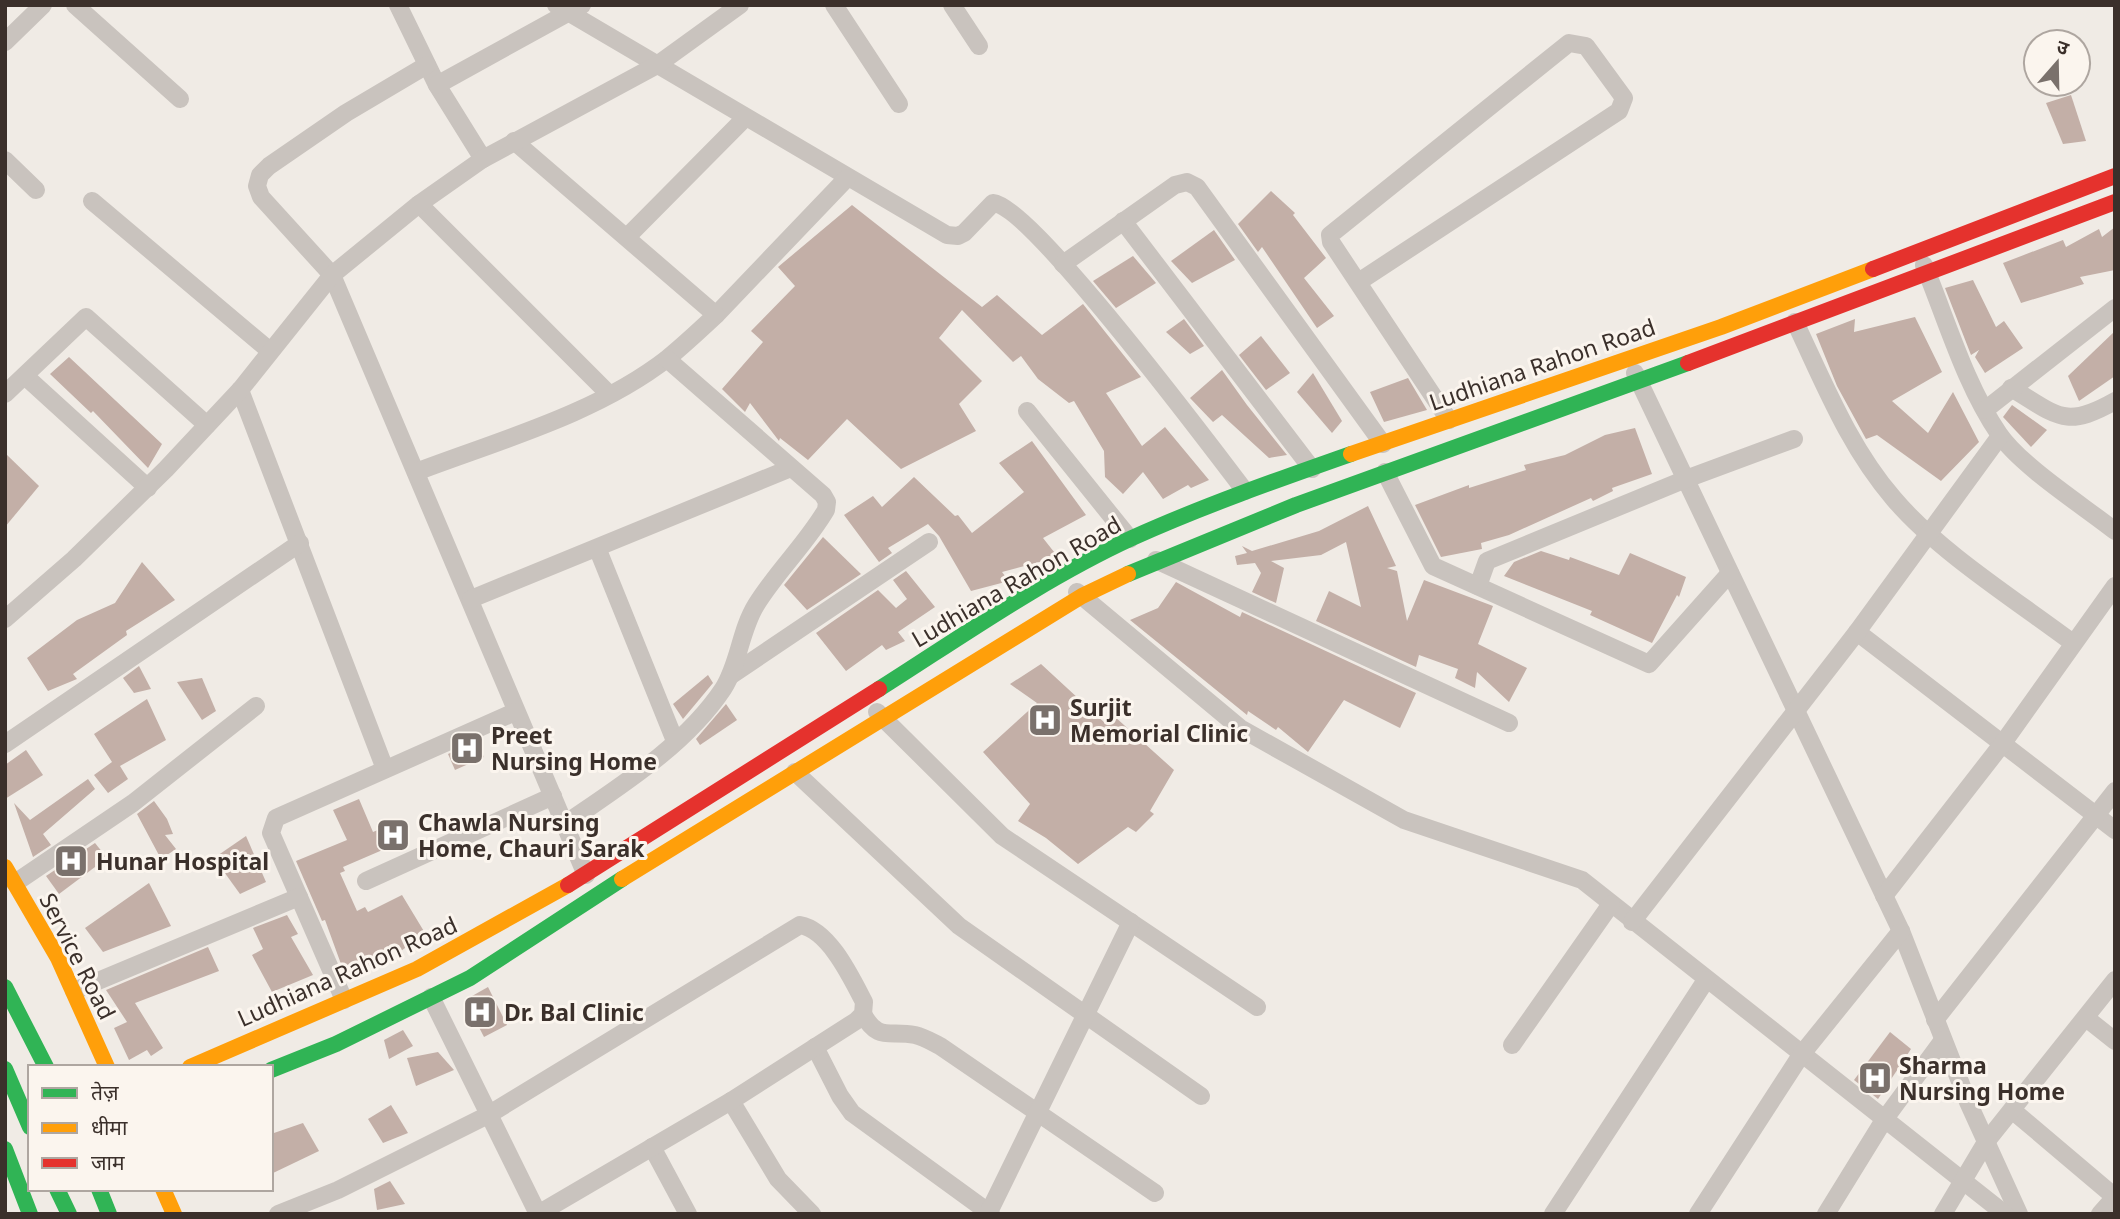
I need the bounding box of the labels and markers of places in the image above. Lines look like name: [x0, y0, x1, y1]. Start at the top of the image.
place label: Surjit Memorial Clinic: [1070, 691, 1248, 749]
hospital icon: Surjit Memorial Clinic: [1026, 701, 1064, 739]
place label: Preet Nursing Home: [491, 719, 657, 777]
hospital icon: Preet Nursing Home: [448, 729, 486, 767]
place label: Chawla Nursing Home, Chauri Sarak: [418, 806, 645, 864]
hospital icon: Chawla Nursing Home, Chauri Sarak: [374, 816, 412, 854]
hospital icon: Hunar Hospital: [52, 842, 90, 880]
place label: Hunar Hospital: [96, 845, 269, 877]
hospital icon: Dr. Bal Clinic: [461, 993, 499, 1031]
place label: Dr. Bal Clinic: [504, 996, 644, 1028]
place label: Sharma Nursing Home: [1899, 1049, 2065, 1107]
hospital icon: Sharma Nursing Home: [1856, 1059, 1894, 1097]

